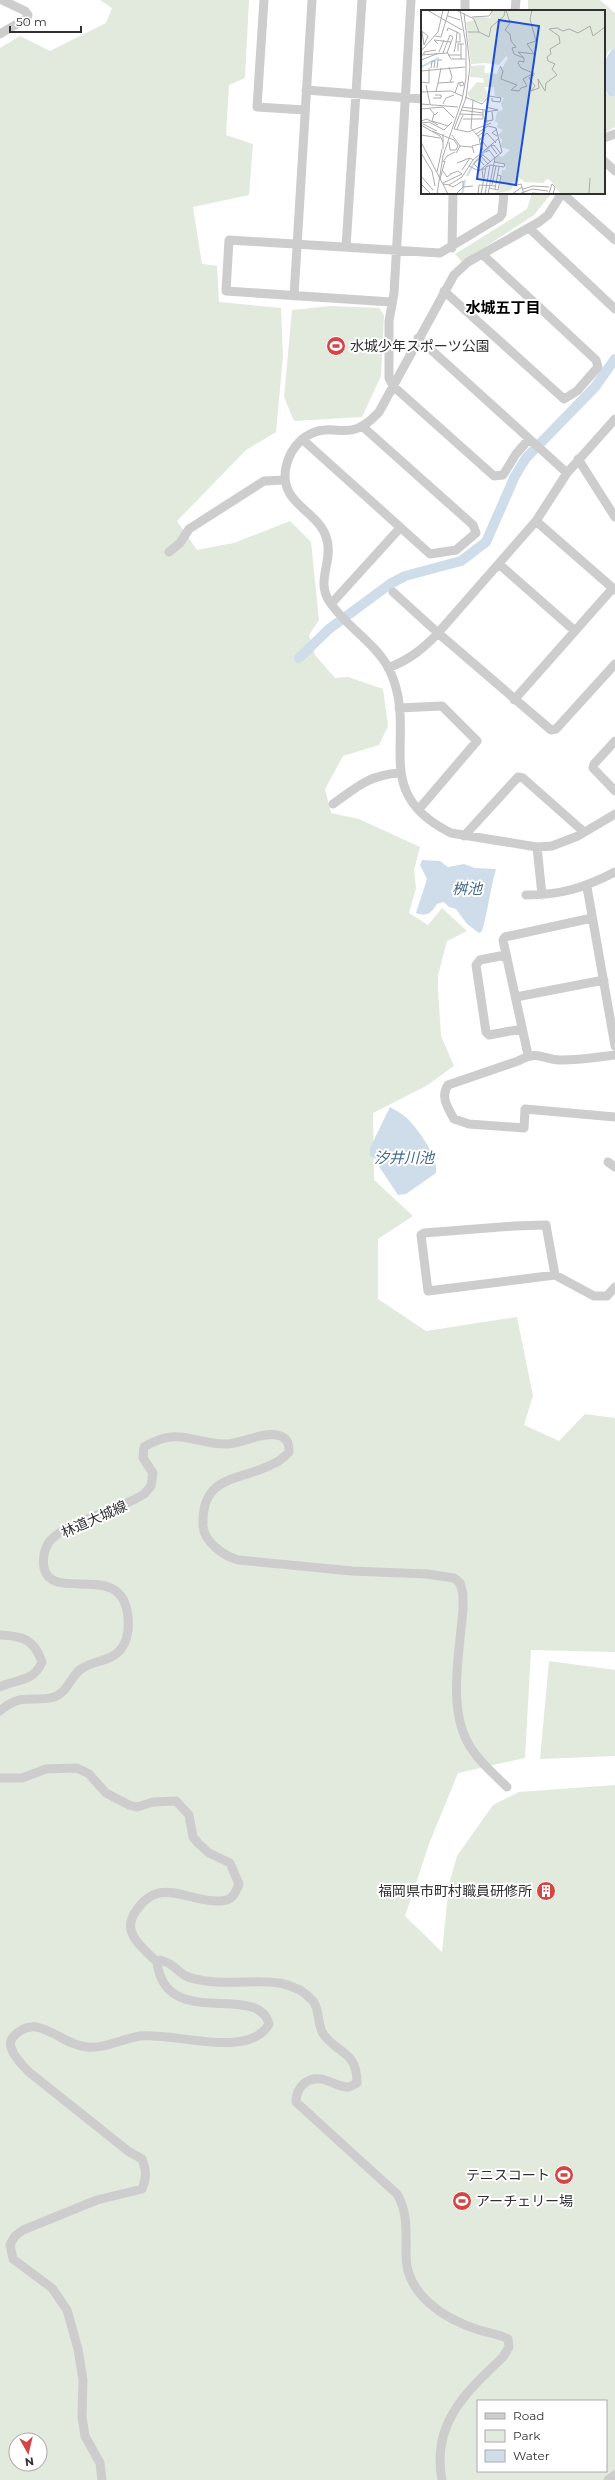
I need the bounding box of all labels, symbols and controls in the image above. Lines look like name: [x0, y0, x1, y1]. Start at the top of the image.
scale bar: [10, 8, 81, 34]
inset map: [421, 10, 605, 194]
text: 50 m: [16, 14, 47, 29]
district label: 水城五丁目: [465, 298, 541, 317]
sports icon: 水城少年スポーツ公園: [325, 335, 347, 357]
place label: 水城少年スポーツ公園: [350, 337, 490, 355]
water label: 桝池: [452, 879, 484, 898]
water label: 汐井川池: [374, 1148, 436, 1167]
street label: 林道大城線: [58, 1497, 130, 1541]
building icon: 福岡県市町村職員研修所: [535, 1880, 557, 1902]
place label: 福岡県市町村職員研修所: [378, 1882, 532, 1900]
sports icon: テニスコート: [553, 2164, 575, 2186]
place label: テニスコート: [466, 2166, 550, 2184]
sports icon: アーチェリー場: [451, 2190, 473, 2212]
place label: アーチェリー場: [476, 2192, 573, 2210]
legend: [477, 2400, 607, 2472]
text: Road: [513, 2408, 544, 2423]
text: Park: [513, 2428, 541, 2443]
north arrow: [8, 2432, 48, 2472]
text: Water: [513, 2448, 550, 2463]
text: N: [24, 2454, 35, 2469]

